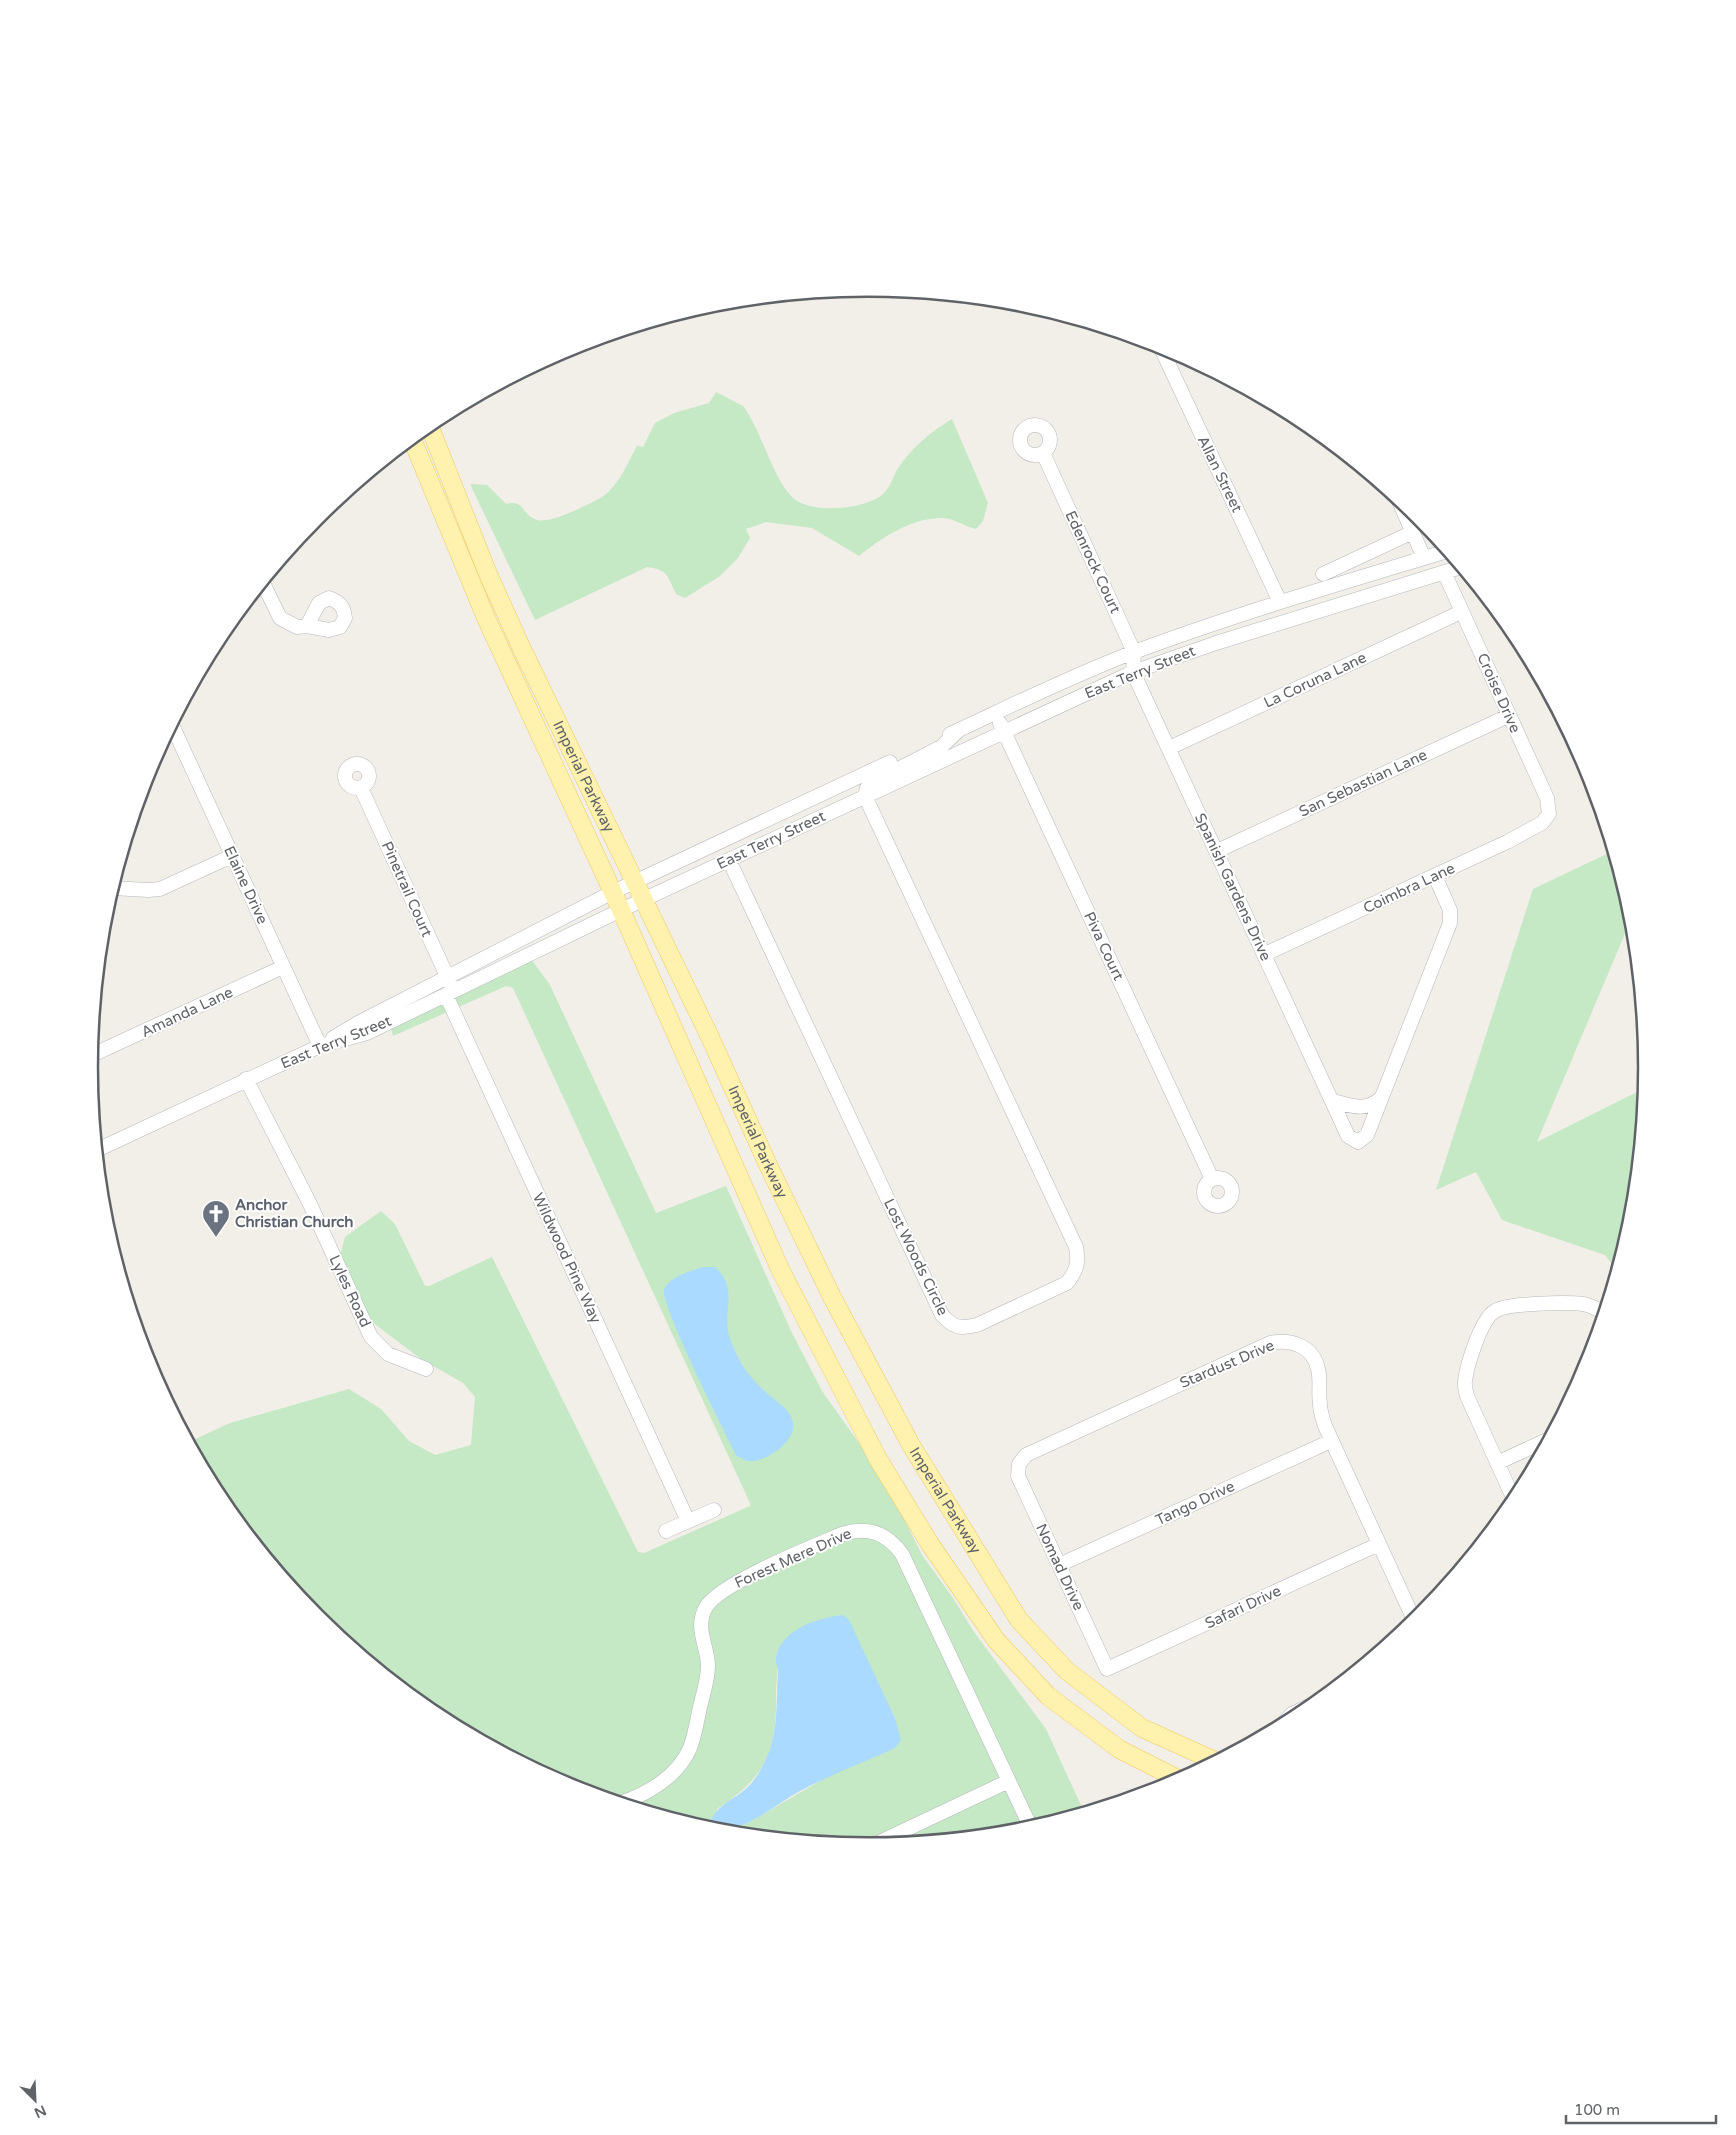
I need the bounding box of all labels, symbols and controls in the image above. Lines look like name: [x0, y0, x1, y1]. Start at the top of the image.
street label: Allan Street: [1194, 433, 1246, 515]
street label: Edenrock Court: [1061, 508, 1125, 616]
street label: East Terry Street: [1082, 642, 1198, 702]
street label: La Coruna Lane: [1261, 648, 1369, 712]
street label: Croise Drive: [1473, 650, 1525, 736]
street label: Imperial Parkway: [549, 718, 618, 835]
street label: San Sebastian Lane: [1296, 745, 1430, 821]
street label: East Terry Street: [714, 807, 828, 873]
street label: Spanish Gardens Drive: [1191, 810, 1275, 964]
street label: Pinetrail Court: [378, 839, 436, 940]
street label: Elaine Drive: [220, 843, 272, 927]
street label: Coimbra Lane: [1360, 859, 1458, 917]
street label: Piva Court: [1080, 909, 1128, 983]
street label: Amanda Lane: [138, 983, 236, 1041]
street label: East Terry Street: [278, 1012, 394, 1072]
street label: Imperial Parkway: [724, 1083, 792, 1201]
street label: Wildwood Pine Way: [529, 1190, 605, 1326]
place label: Anchor Christian Church: [235, 1196, 353, 1231]
street label: Lost Woods Circle: [880, 1196, 952, 1318]
church icon: Anchor Christian Church: [201, 1199, 231, 1238]
street label: Lyles Road: [325, 1252, 375, 1330]
street label: Stardust Drive: [1177, 1336, 1277, 1392]
street label: Imperial Parkway: [906, 1444, 985, 1557]
street label: Tango Drive: [1153, 1477, 1237, 1529]
street label: Nomad Drive: [1032, 1521, 1088, 1613]
street label: Forest Mere Drive: [732, 1524, 854, 1592]
street label: Safari Drive: [1202, 1582, 1284, 1632]
north arrow: [10, 2075, 60, 2125]
scale bar: [1566, 2092, 1716, 2124]
text: N: [31, 2101, 49, 2121]
text: 100 m: [1574, 2101, 1620, 2119]

